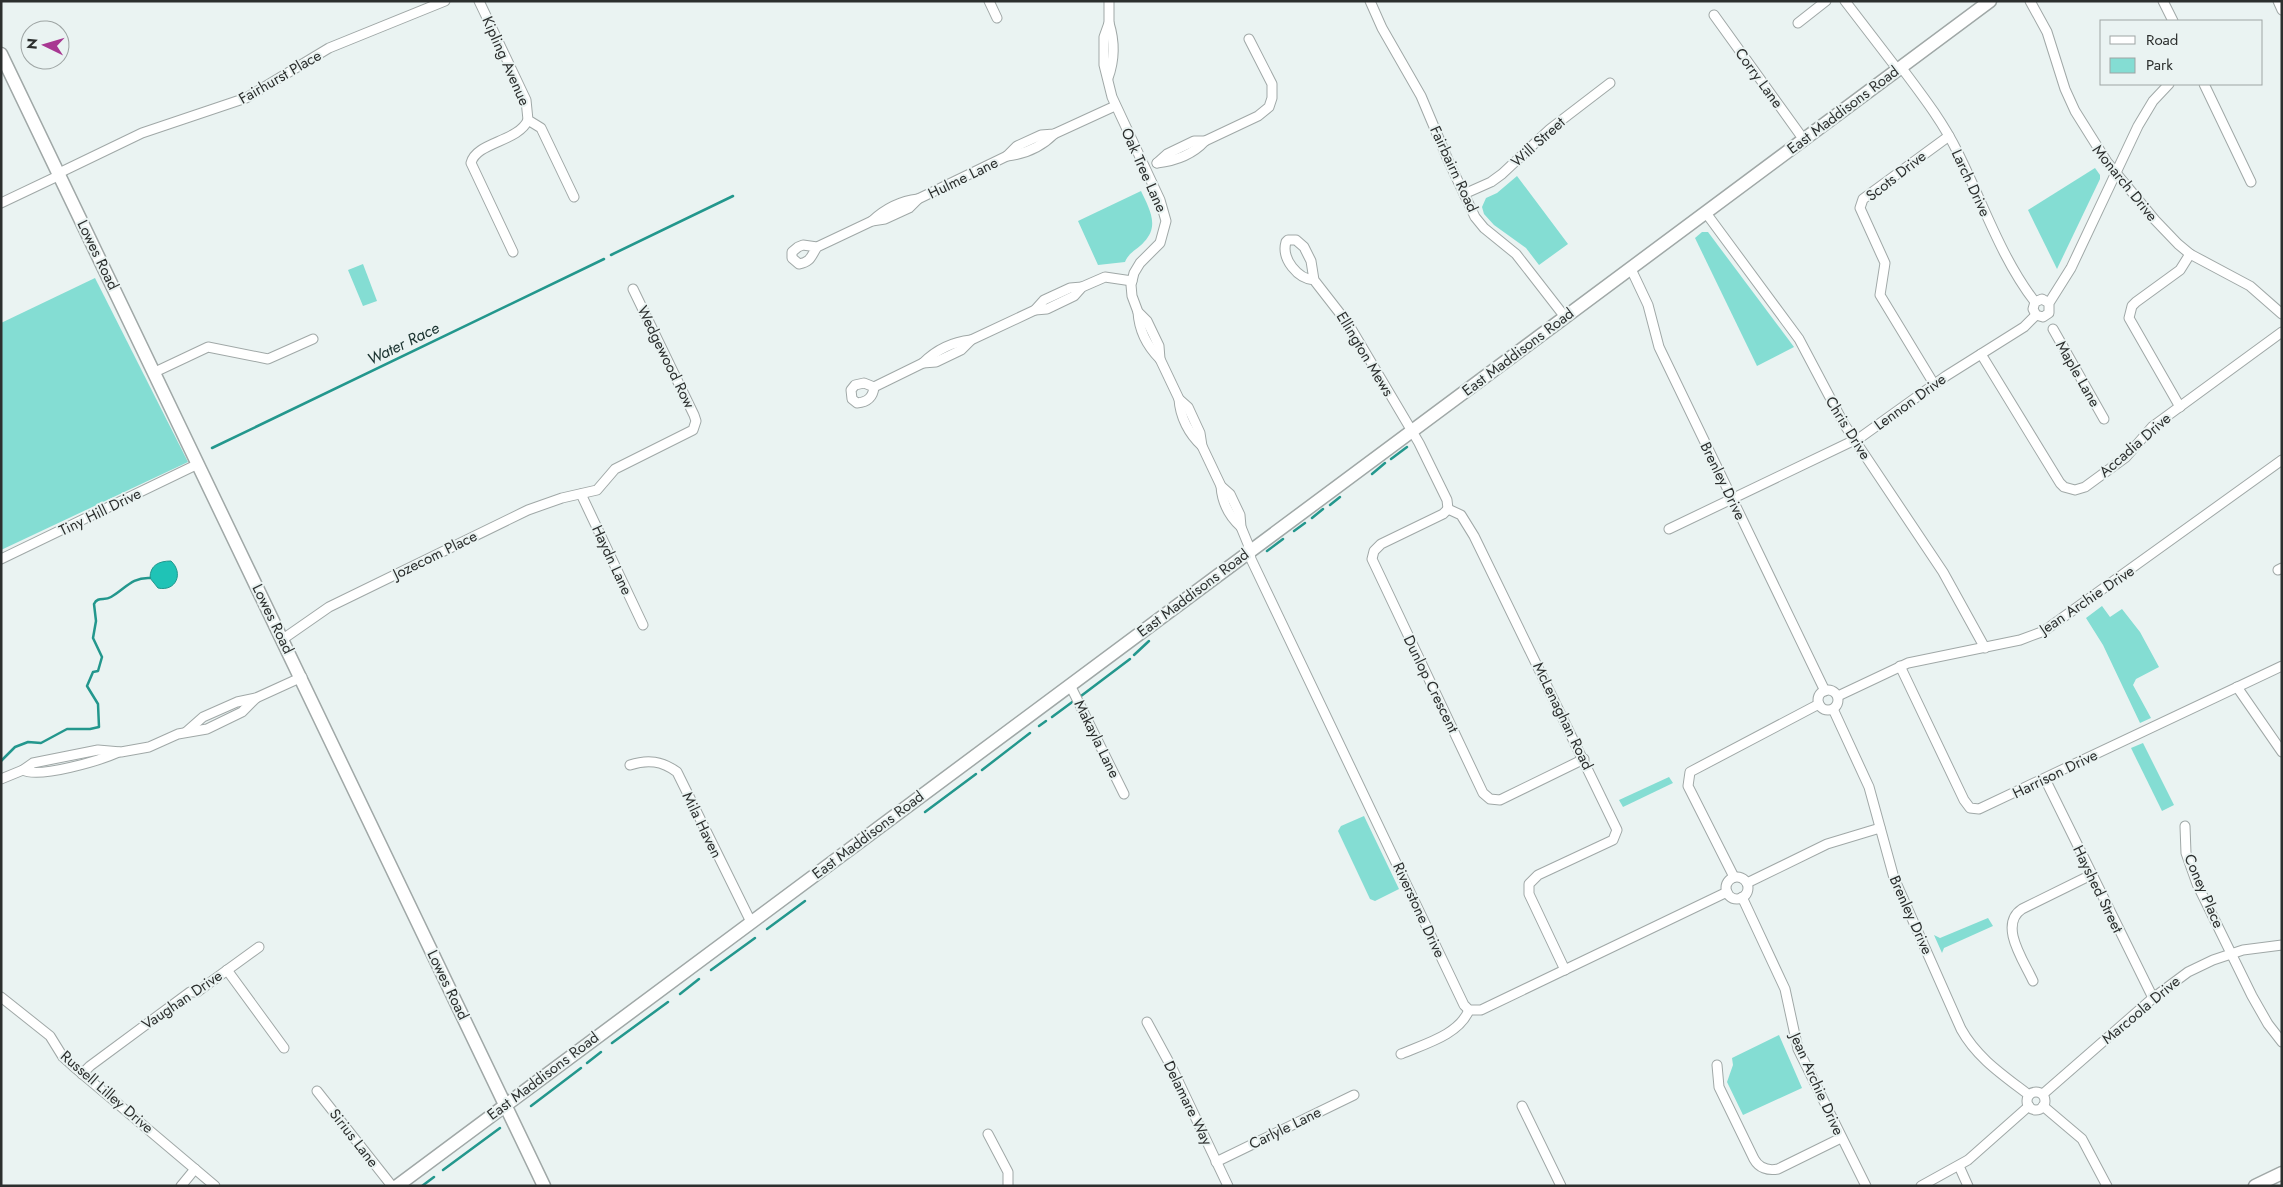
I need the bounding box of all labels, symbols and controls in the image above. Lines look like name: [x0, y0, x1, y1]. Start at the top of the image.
street label: Kipling Avenue: [476, 13, 536, 110]
north arrow: [20, 20, 70, 70]
legend: [2100, 20, 2263, 85]
text: Road: [2146, 29, 2178, 51]
text: N: [22, 37, 42, 50]
street label: Corry Lane: [1730, 43, 1789, 113]
street label: Fairhurst Place: [235, 44, 326, 110]
text: Park: [2146, 54, 2173, 76]
street label: East Maddisons Road: [1782, 61, 1904, 159]
street label: Will Street: [1506, 112, 1570, 172]
street label: Fairbairn Road: [1424, 122, 1484, 216]
street label: Oak Tree Lane: [1116, 124, 1173, 216]
street label: Monarch Drive: [2087, 140, 2163, 226]
street label: Scots Drive: [1861, 145, 1931, 207]
street label: Larch Drive: [1946, 146, 1996, 220]
street label: Hulme Lane: [924, 151, 1002, 204]
street label: Lowes Road: [72, 216, 124, 294]
street label: Wedgewood Row: [632, 302, 701, 413]
street label: East Maddisons Road: [1457, 303, 1579, 401]
street label: Ellington Mews: [1331, 307, 1399, 401]
water label: Water Race: [363, 316, 443, 371]
street label: Maple Lane: [2050, 337, 2106, 411]
street label: Lennon Drive: [1869, 368, 1951, 436]
street label: Chris Drive: [1820, 392, 1876, 464]
street label: Accadia Drive: [2094, 407, 2176, 482]
street label: Brenley Drive: [1695, 438, 1751, 524]
street label: Tiny Hill Drive: [55, 482, 145, 541]
street label: Haydn Lane: [586, 521, 638, 599]
street label: Jozecom Place: [387, 525, 481, 586]
street label: East Maddisons Road: [1132, 544, 1254, 642]
street label: Jean Archie Drive: [2033, 560, 2139, 641]
street label: Lowes Road: [247, 580, 299, 658]
street label: Dunlop Crescent: [1398, 632, 1464, 737]
street label: McLenaghan Road: [1527, 658, 1599, 774]
street label: Makayla Lane: [1069, 696, 1126, 782]
street label: Harrison Drive: [2009, 744, 2101, 804]
street label: East Maddisons Road: [807, 786, 929, 884]
street label: Mila Haven: [677, 788, 727, 862]
street label: Hayshed Street: [2067, 842, 2129, 937]
street label: Coney Place: [2178, 850, 2230, 932]
street label: Riverstone Drive: [1387, 859, 1451, 961]
street label: Brenley Drive: [1884, 872, 1938, 958]
street label: Lowes Road: [422, 946, 474, 1024]
street label: Vaughan Drive: [137, 965, 227, 1035]
street label: Marcoola Drive: [2097, 970, 2185, 1049]
street label: East Maddisons Road: [482, 1027, 604, 1125]
street label: Jean Archie Drive: [1784, 1027, 1850, 1139]
street label: Russell Lilley Drive: [56, 1045, 159, 1139]
street label: Delamare Way: [1158, 1057, 1218, 1149]
street label: Carlyle Lane: [1245, 1101, 1325, 1155]
street label: Sirius Lane: [324, 1104, 384, 1172]

